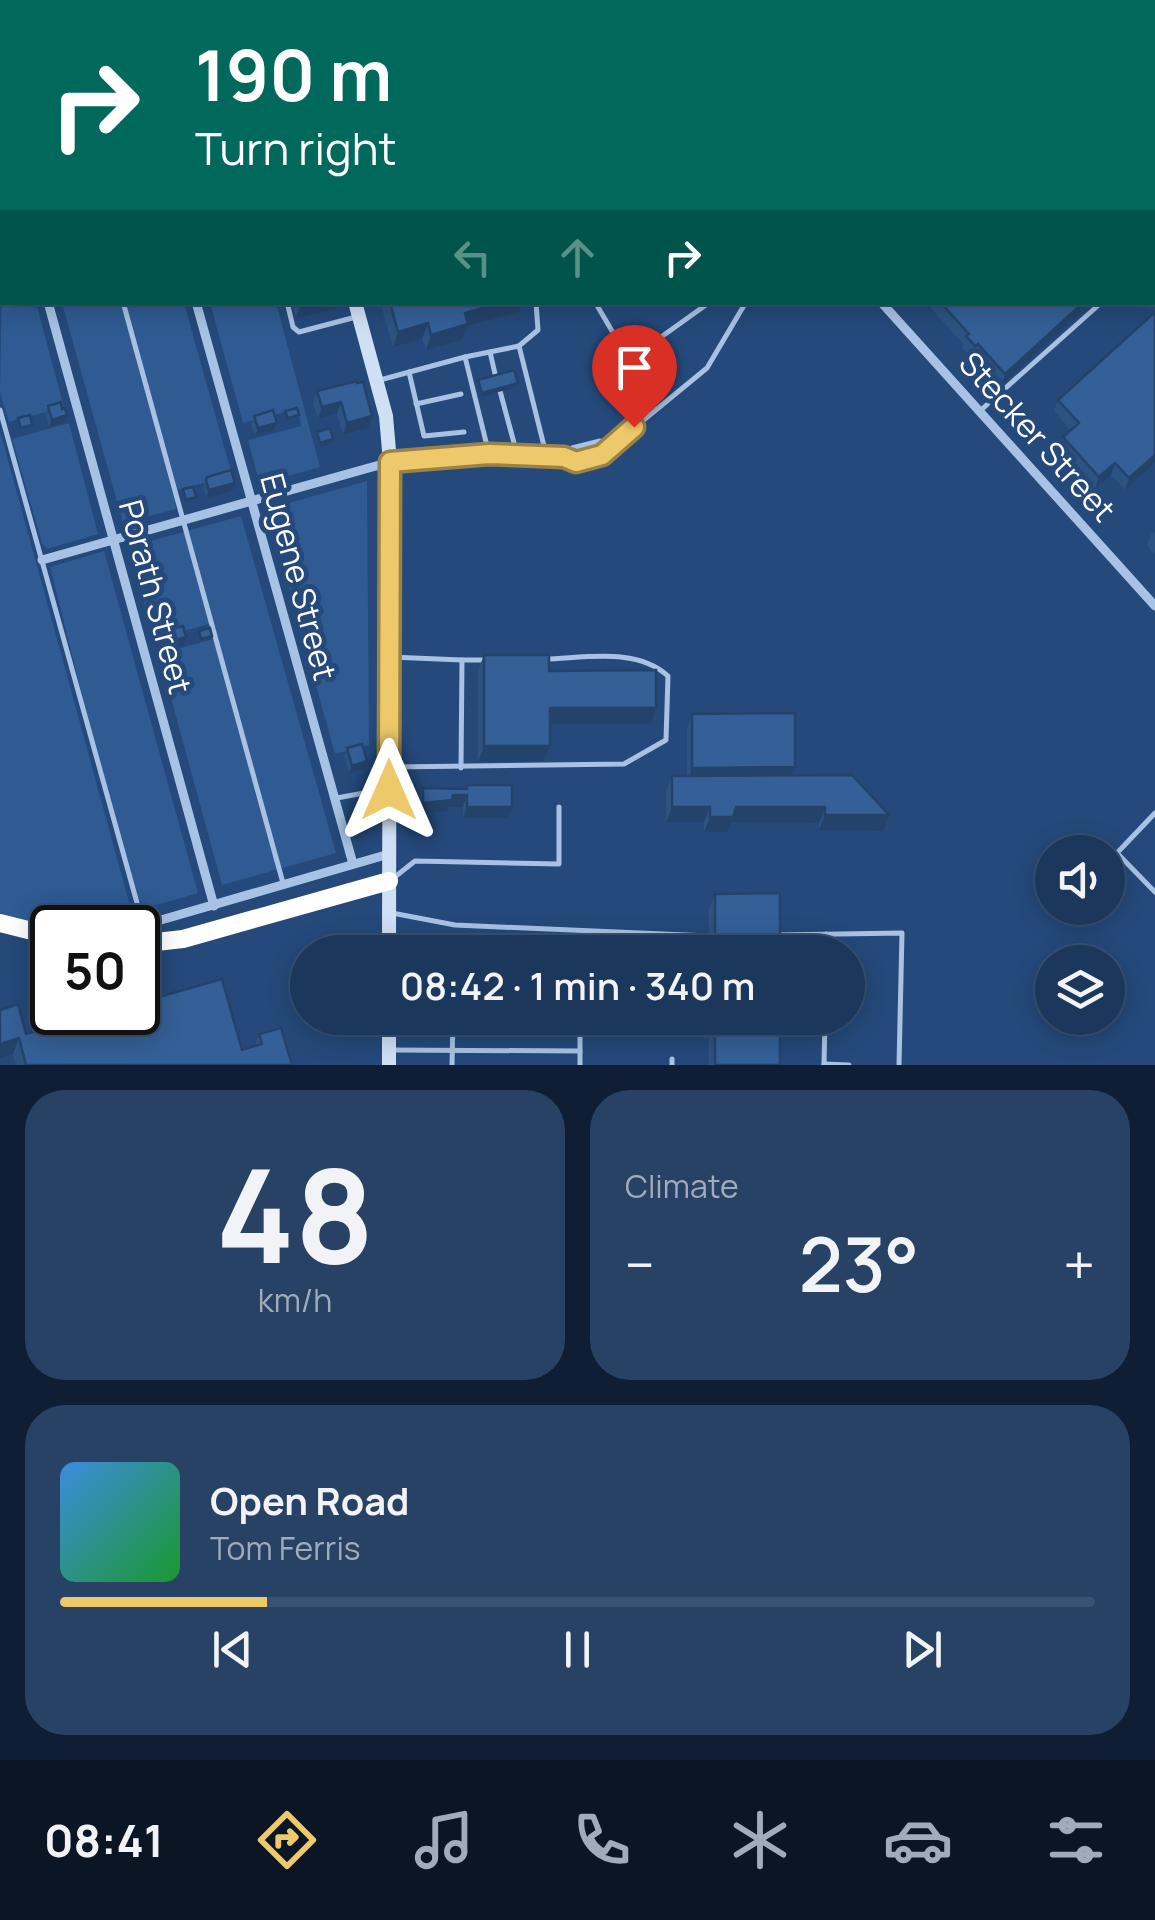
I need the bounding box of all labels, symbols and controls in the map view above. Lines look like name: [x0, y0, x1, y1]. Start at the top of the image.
text: 190 m: [195, 26, 392, 122]
icon: right: [30, 40, 160, 170]
text: Turn right: [195, 117, 396, 179]
icon: left: [445, 230, 500, 285]
icon: ahead: [550, 230, 605, 285]
icon: right: [655, 230, 710, 285]
pin: [592, 325, 677, 428]
icon: arrive: [607, 340, 662, 395]
street label: Stecker Street: [950, 342, 1126, 531]
street label: Eugene Street: [250, 468, 348, 685]
street label: Porath Street: [109, 495, 203, 699]
position arrow: [337, 738, 441, 842]
map controls: [1035, 835, 1125, 1035]
button: sound: [1035, 835, 1125, 925]
speed limit sign: 50: [30, 905, 160, 1035]
button: layers: [1035, 945, 1125, 1035]
text: 08:42 · 1 min · 340 m: [400, 959, 755, 1011]
text: 48: [216, 1124, 374, 1302]
text: Climate: [625, 1164, 739, 1208]
text: 23°: [799, 1212, 919, 1315]
text: −: [625, 1226, 655, 1302]
text: +: [1063, 1226, 1095, 1302]
text: km/h: [258, 1278, 332, 1322]
text: Open Road: [210, 1474, 409, 1526]
text: Tom Ferris: [210, 1526, 361, 1570]
icon: previous: [205, 1622, 260, 1677]
icon: pause: [550, 1622, 605, 1677]
icon: next: [895, 1622, 950, 1677]
icon: directions: [252, 1805, 322, 1875]
icon: music: [409, 1805, 479, 1875]
icon: phone: [567, 1805, 637, 1875]
icon: climate: [725, 1805, 795, 1875]
icon: car: [883, 1805, 953, 1875]
icon: filters: [1041, 1805, 1111, 1875]
text: 08:41: [44, 1809, 164, 1871]

